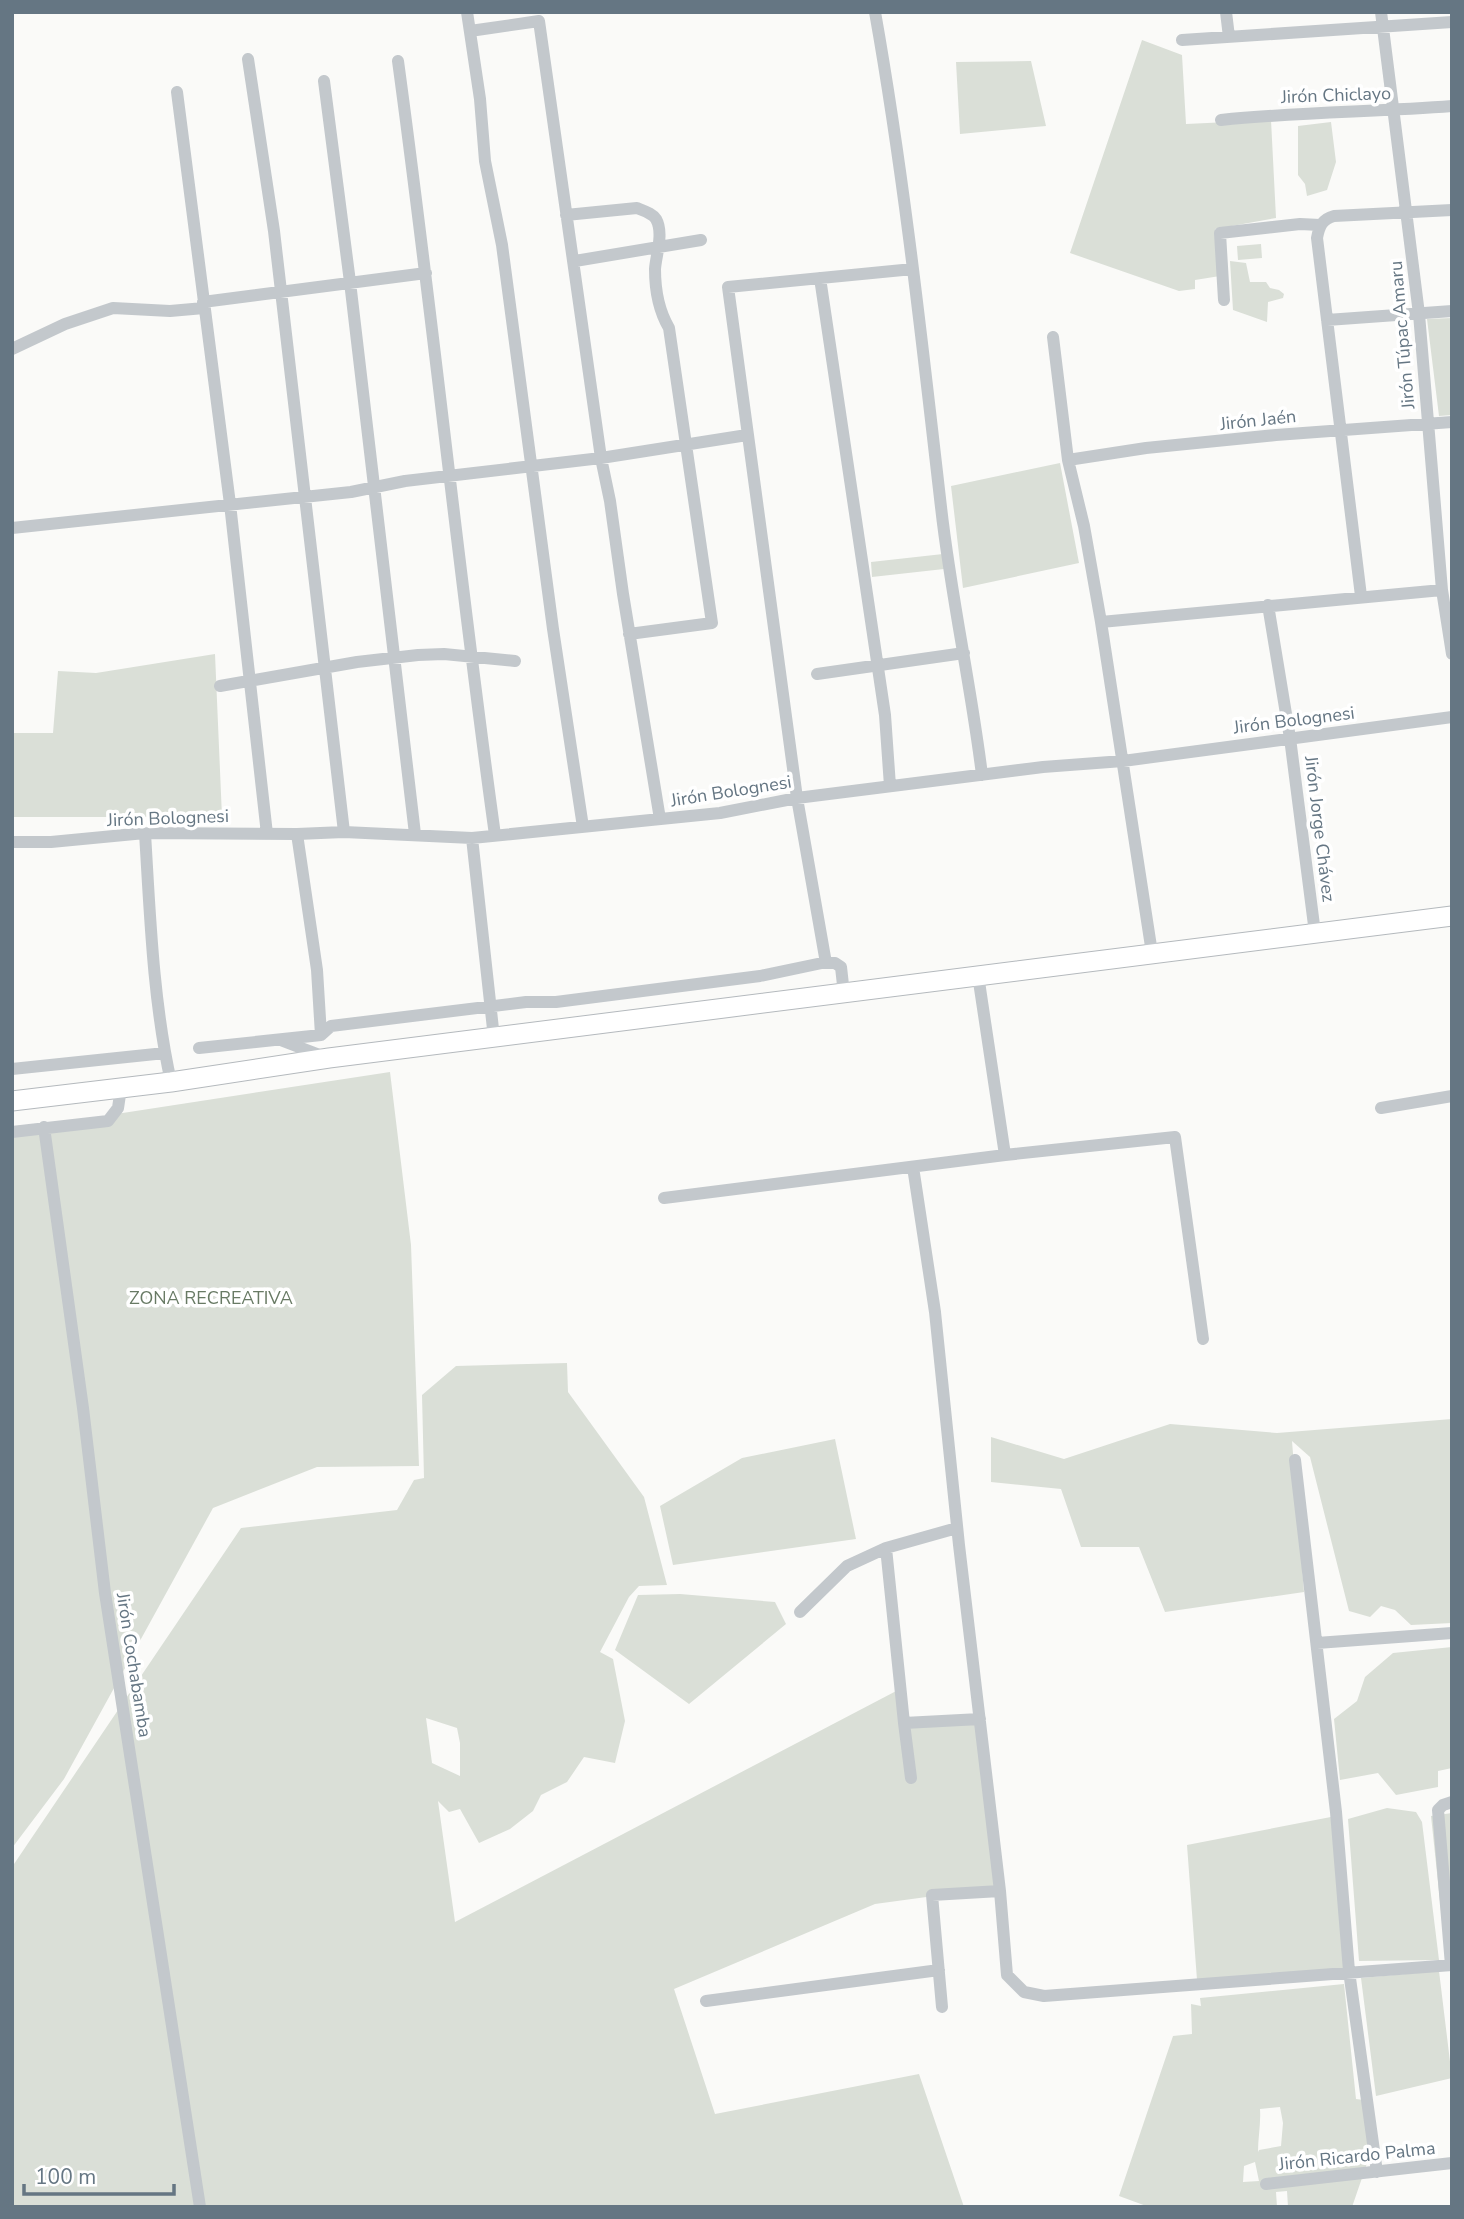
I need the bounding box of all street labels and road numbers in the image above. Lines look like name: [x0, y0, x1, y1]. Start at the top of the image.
street label: Jirón Chiclayo: [1280, 81, 1391, 109]
street label: Jirón Túpac Amaru: [1384, 260, 1421, 411]
street label: Jirón Jaén: [1218, 404, 1297, 436]
street label: Jirón Bolognesi: [1231, 701, 1356, 739]
street label: Jirón Jorge Chávez: [1299, 754, 1341, 903]
street label: Jirón Bolognesi: [668, 770, 793, 813]
street label: Jirón Bolognesi: [106, 804, 229, 832]
street label: Jirón Cochabamba: [111, 1590, 157, 1739]
street label: Jirón Ricardo Palma: [1276, 2136, 1437, 2176]

